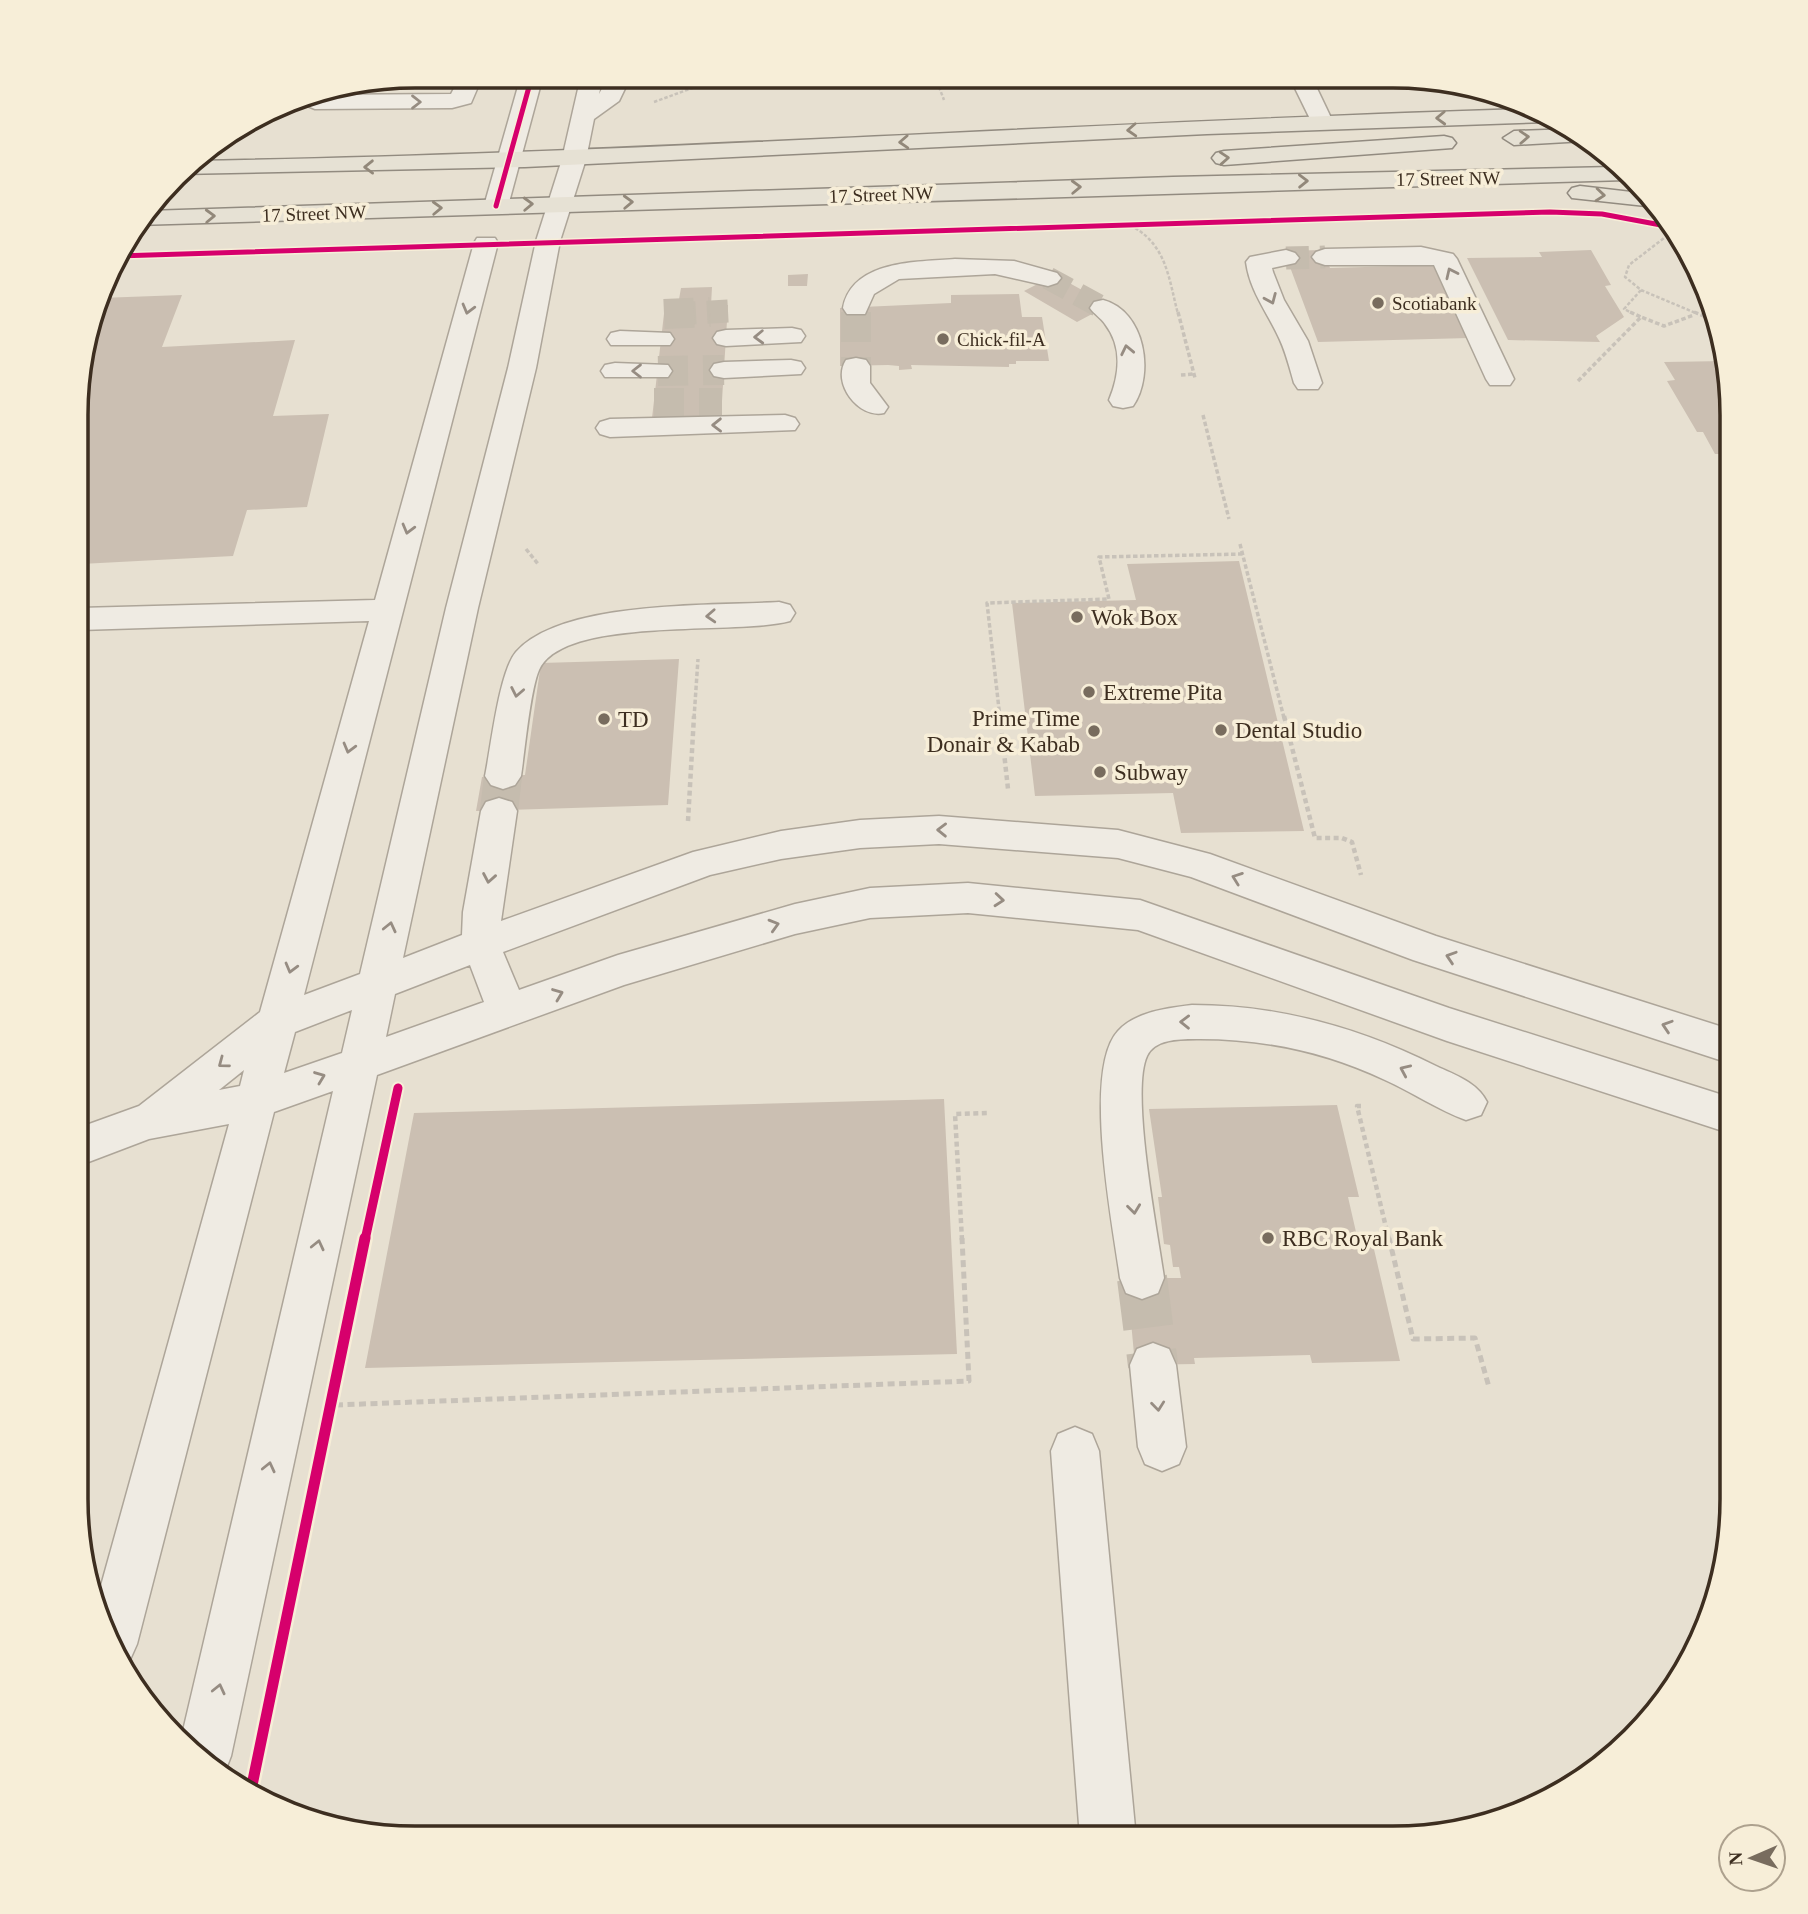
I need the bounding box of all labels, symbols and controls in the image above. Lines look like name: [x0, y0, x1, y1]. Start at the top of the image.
one-way arrow: [412, 94, 422, 110]
one-way arrow: [1436, 110, 1446, 126]
one-way arrow: [1126, 122, 1137, 137]
one-way arrow: [1519, 130, 1530, 145]
one-way arrow: [899, 134, 910, 149]
one-way arrow: [1219, 151, 1230, 166]
one-way arrow: [363, 159, 374, 174]
street label: 17 Street NW: [1396, 167, 1500, 190]
one-way arrow: [1299, 173, 1309, 189]
one-way arrow: [1071, 180, 1082, 195]
street label: 17 Street NW: [828, 182, 934, 207]
one-way arrow: [1595, 187, 1606, 202]
one-way arrow: [623, 194, 634, 209]
one-way arrow: [523, 197, 534, 212]
street label: 17 Street NW: [261, 201, 367, 226]
one-way arrow: [432, 201, 443, 216]
one-way arrow: [205, 209, 216, 224]
one-way arrow: [1445, 268, 1459, 280]
one-way arrow: [1263, 292, 1277, 304]
place label: Scotiabank: [1392, 293, 1477, 314]
marker: Scotiabank: [1370, 295, 1386, 311]
one-way arrow: [462, 303, 476, 315]
place label: Chick-fil-A: [957, 329, 1046, 350]
one-way arrow: [753, 330, 764, 345]
marker: Chick-fil-A: [935, 331, 951, 347]
one-way arrow: [1121, 344, 1136, 356]
one-way arrow: [631, 363, 641, 379]
one-way arrow: [711, 418, 722, 433]
one-way arrow: [402, 522, 416, 534]
place label: Wok Box: [1091, 605, 1178, 630]
one-way arrow: [705, 609, 716, 624]
marker: Wok Box: [1069, 609, 1085, 625]
place label: Extreme Pita: [1103, 680, 1222, 705]
marker: Extreme Pita: [1081, 684, 1097, 700]
one-way arrow: [510, 686, 525, 698]
place label: Prime Time Donair & Kabab: [927, 706, 1080, 757]
place label: TD: [618, 707, 649, 732]
marker: TD: [596, 711, 612, 727]
place label: Dental Studio: [1235, 718, 1362, 743]
marker: Dental Studio: [1213, 722, 1229, 738]
marker: Prime Time Donair & Kabab: [1086, 723, 1102, 739]
one-way arrow: [343, 742, 357, 754]
place label: Subway: [1114, 760, 1189, 785]
marker: Subway: [1092, 764, 1108, 780]
one-way arrow: [936, 822, 946, 838]
one-way arrow: [482, 872, 497, 884]
one-way arrow: [1231, 873, 1243, 887]
one-way arrow: [994, 892, 1005, 907]
one-way arrow: [768, 919, 780, 934]
one-way arrow: [382, 921, 396, 933]
one-way arrow: [1445, 950, 1457, 965]
one-way arrow: [285, 962, 299, 974]
one-way arrow: [551, 988, 563, 1002]
one-way arrow: [1179, 1015, 1190, 1030]
one-way arrow: [1661, 1020, 1673, 1035]
one-way arrow: [218, 1055, 231, 1068]
one-way arrow: [1400, 1064, 1412, 1078]
one-way arrow: [313, 1071, 325, 1085]
one-way arrow: [1126, 1203, 1141, 1215]
place label: RBC Royal Bank: [1282, 1226, 1444, 1251]
marker: RBC Royal Bank: [1260, 1230, 1276, 1246]
one-way arrow: [310, 1239, 325, 1251]
one-way arrow: [1150, 1400, 1165, 1412]
one-way arrow: [260, 1461, 275, 1473]
one-way arrow: [211, 1683, 226, 1695]
north arrow: [1717, 1823, 1787, 1893]
text: N: [1725, 1851, 1746, 1866]

